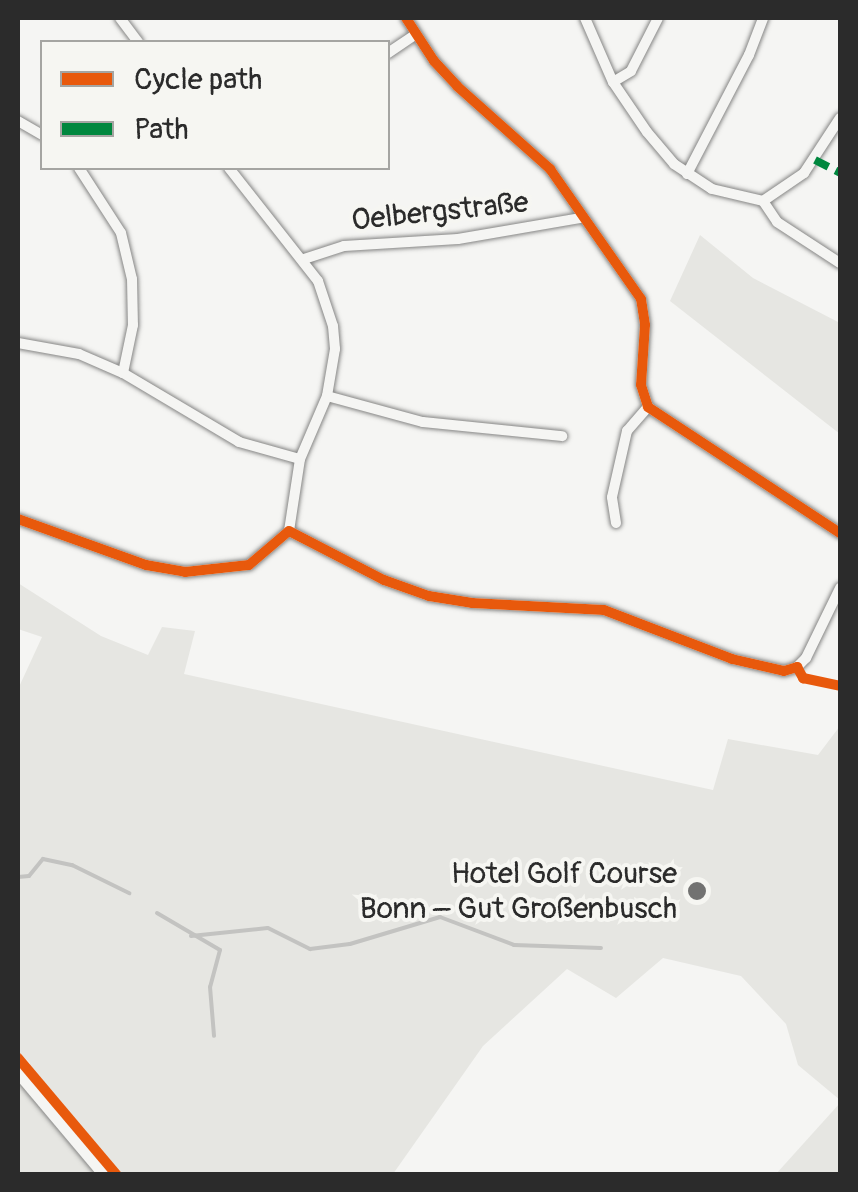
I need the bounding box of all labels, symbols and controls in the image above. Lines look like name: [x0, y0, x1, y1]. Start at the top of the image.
legend: [40, 40, 390, 170]
text: Cycle path: [134, 61, 262, 98]
text: Path: [134, 111, 189, 148]
street label: Oelbergstraße: [350, 185, 530, 239]
place label: Hotel Golf Course Bonn – Gut Großenbusch: [360, 856, 677, 926]
marker: Hotel Golf Course Bonn – Gut Großenbusch: [686, 880, 708, 902]

